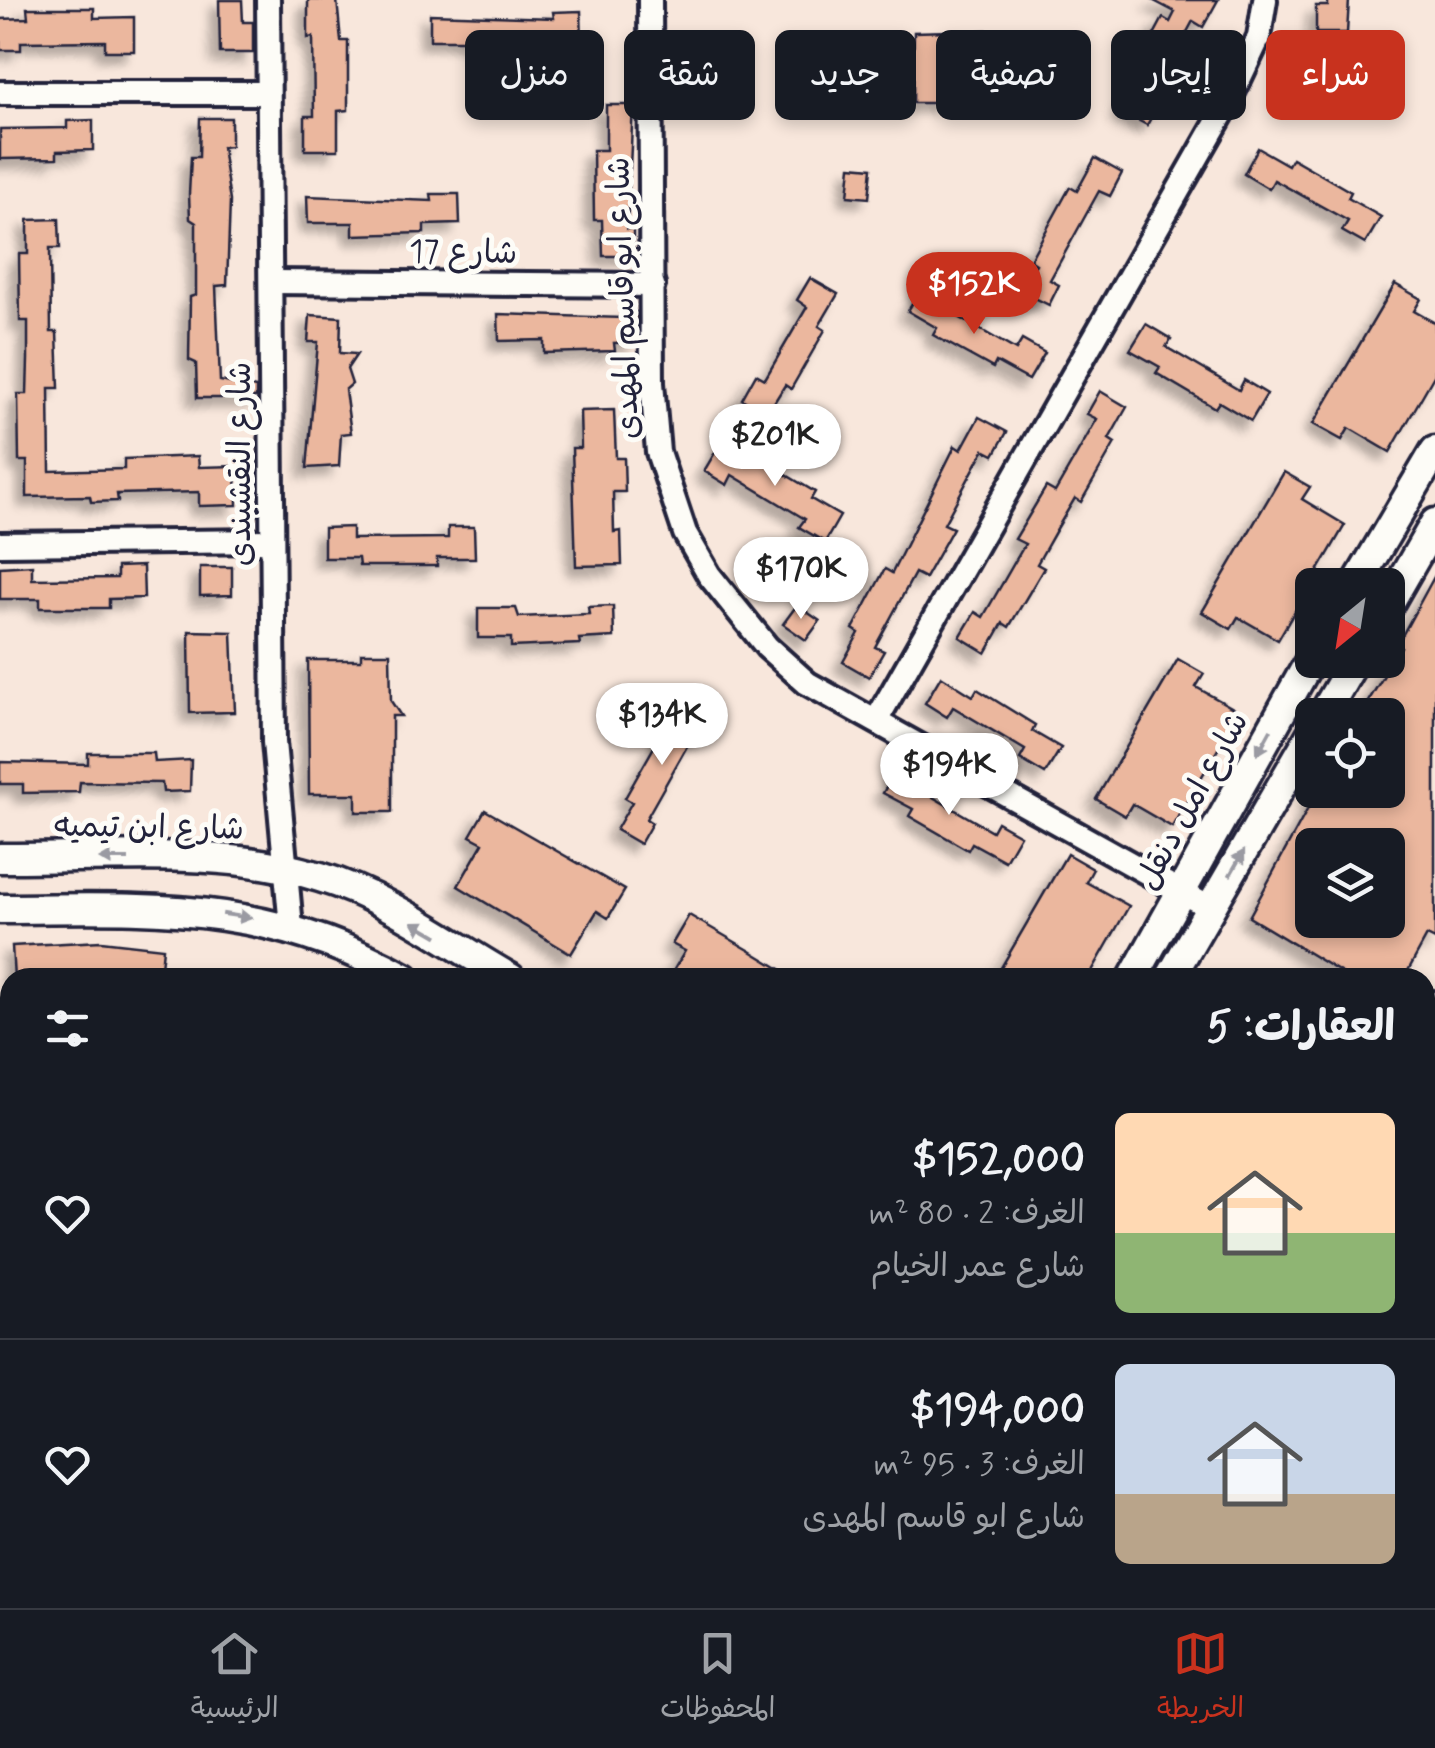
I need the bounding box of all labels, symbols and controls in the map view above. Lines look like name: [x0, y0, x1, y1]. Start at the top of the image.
chip: منزل: [465, 30, 604, 120]
chip: شقة: [624, 30, 755, 120]
chip: جديد: [775, 30, 916, 120]
chip: تصفية: [936, 30, 1091, 120]
chip: إيجار: [1111, 30, 1246, 120]
chip: شراء: [1266, 30, 1405, 120]
street label: شارع ابو قاسم المهدى: [598, 156, 651, 440]
street label: شارع 17: [408, 231, 517, 275]
pin: $152K: [904, 252, 1044, 337]
text: $152K: [928, 263, 1020, 305]
street label: شارع النقشبندى: [220, 362, 262, 566]
pin: $201K: [705, 404, 845, 489]
text: $201K: [731, 415, 819, 457]
pin: $170K: [731, 537, 871, 622]
text: $170K: [755, 548, 847, 590]
north arrow: [1295, 568, 1405, 678]
map controls: [1295, 568, 1405, 938]
pin: $134K: [592, 683, 732, 768]
text: $134K: [618, 694, 706, 736]
button: locate: [1295, 698, 1405, 808]
street label: شارع امل دنقل: [1127, 705, 1259, 897]
one-way arrow: [1256, 728, 1274, 756]
pin: $194K: [879, 733, 1019, 818]
text: $194K: [902, 744, 996, 786]
street label: شارع ابن تيميه: [54, 805, 244, 851]
button: layers: [1295, 828, 1405, 938]
one-way arrow: [1228, 849, 1245, 877]
one-way arrow: [98, 851, 130, 867]
one-way arrow: [222, 908, 253, 924]
one-way arrow: [411, 921, 439, 938]
icon: filters: [40, 1001, 95, 1056]
text: العقارات: 5: [1207, 1001, 1395, 1056]
text: $152,000: [912, 1133, 1085, 1188]
icon: home: [1195, 1153, 1315, 1273]
icon: heart: [40, 1186, 95, 1241]
text: الغرف: 2 · 80 m²: [869, 1193, 1085, 1235]
text: شارع عمر الخيام: [870, 1246, 1085, 1288]
text: $194,000: [910, 1384, 1085, 1439]
icon: home: [1195, 1404, 1315, 1524]
icon: heart: [40, 1437, 95, 1492]
text: الغرف: 3 · 95 m²: [874, 1444, 1085, 1486]
text: شارع ابو قاسم المهدى: [802, 1497, 1085, 1539]
tab: الرئيسية: [191, 1626, 279, 1732]
tab: المحفوظات: [660, 1626, 775, 1732]
tab: الخريطة: [1157, 1626, 1244, 1732]

